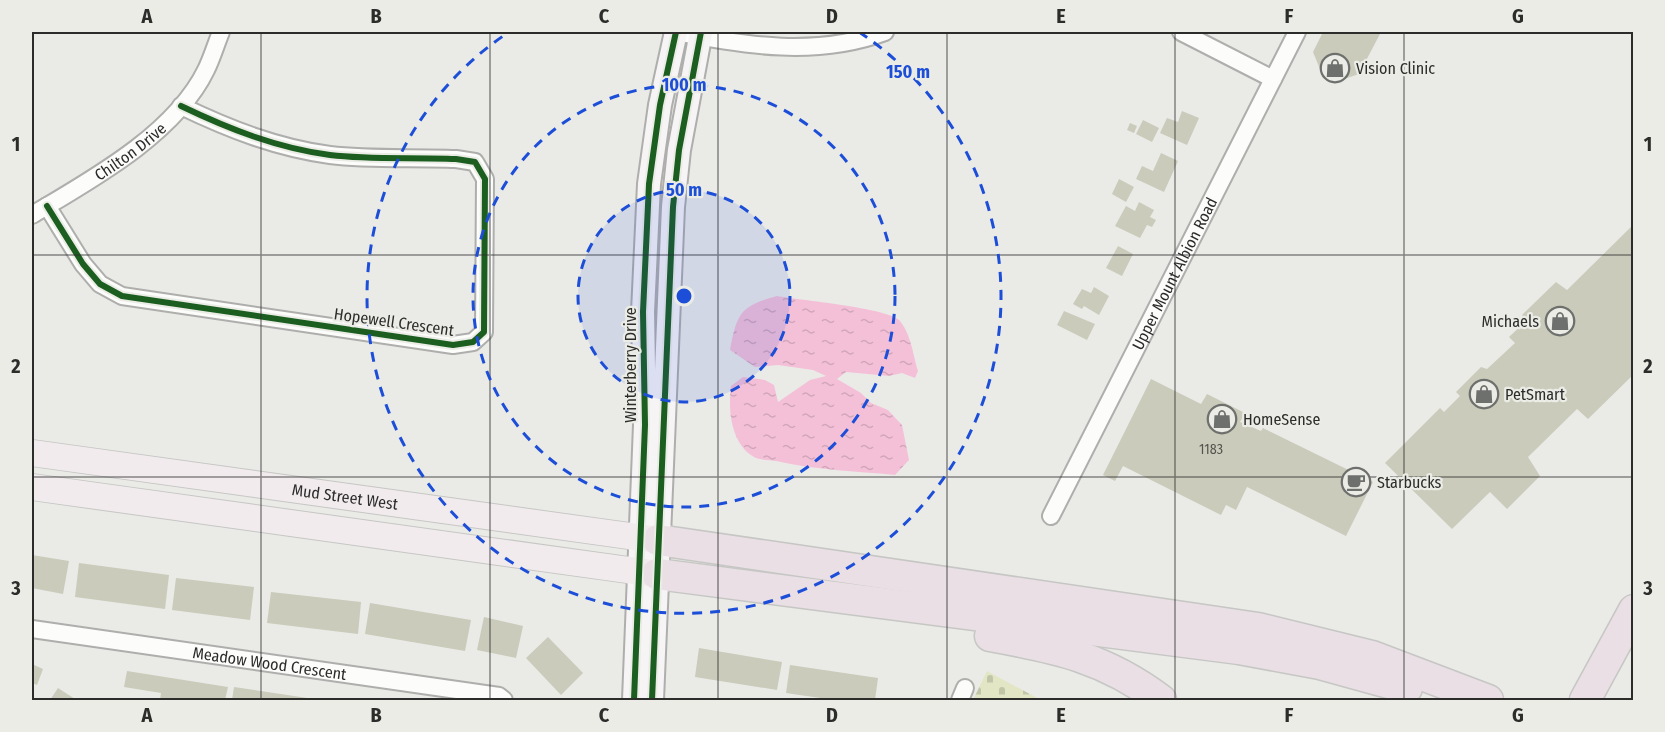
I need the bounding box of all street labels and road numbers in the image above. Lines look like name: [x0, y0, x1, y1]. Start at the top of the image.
street label: Chilton Drive: [91, 118, 170, 184]
street label: Upper Mount Albion Road: [1128, 194, 1221, 353]
street label: Hopewell Crescent: [333, 304, 456, 340]
street label: Winterberry Drive: [621, 307, 640, 423]
street label: Mud Street West: [291, 480, 400, 513]
street label: Meadow Wood Crescent: [191, 643, 348, 684]

